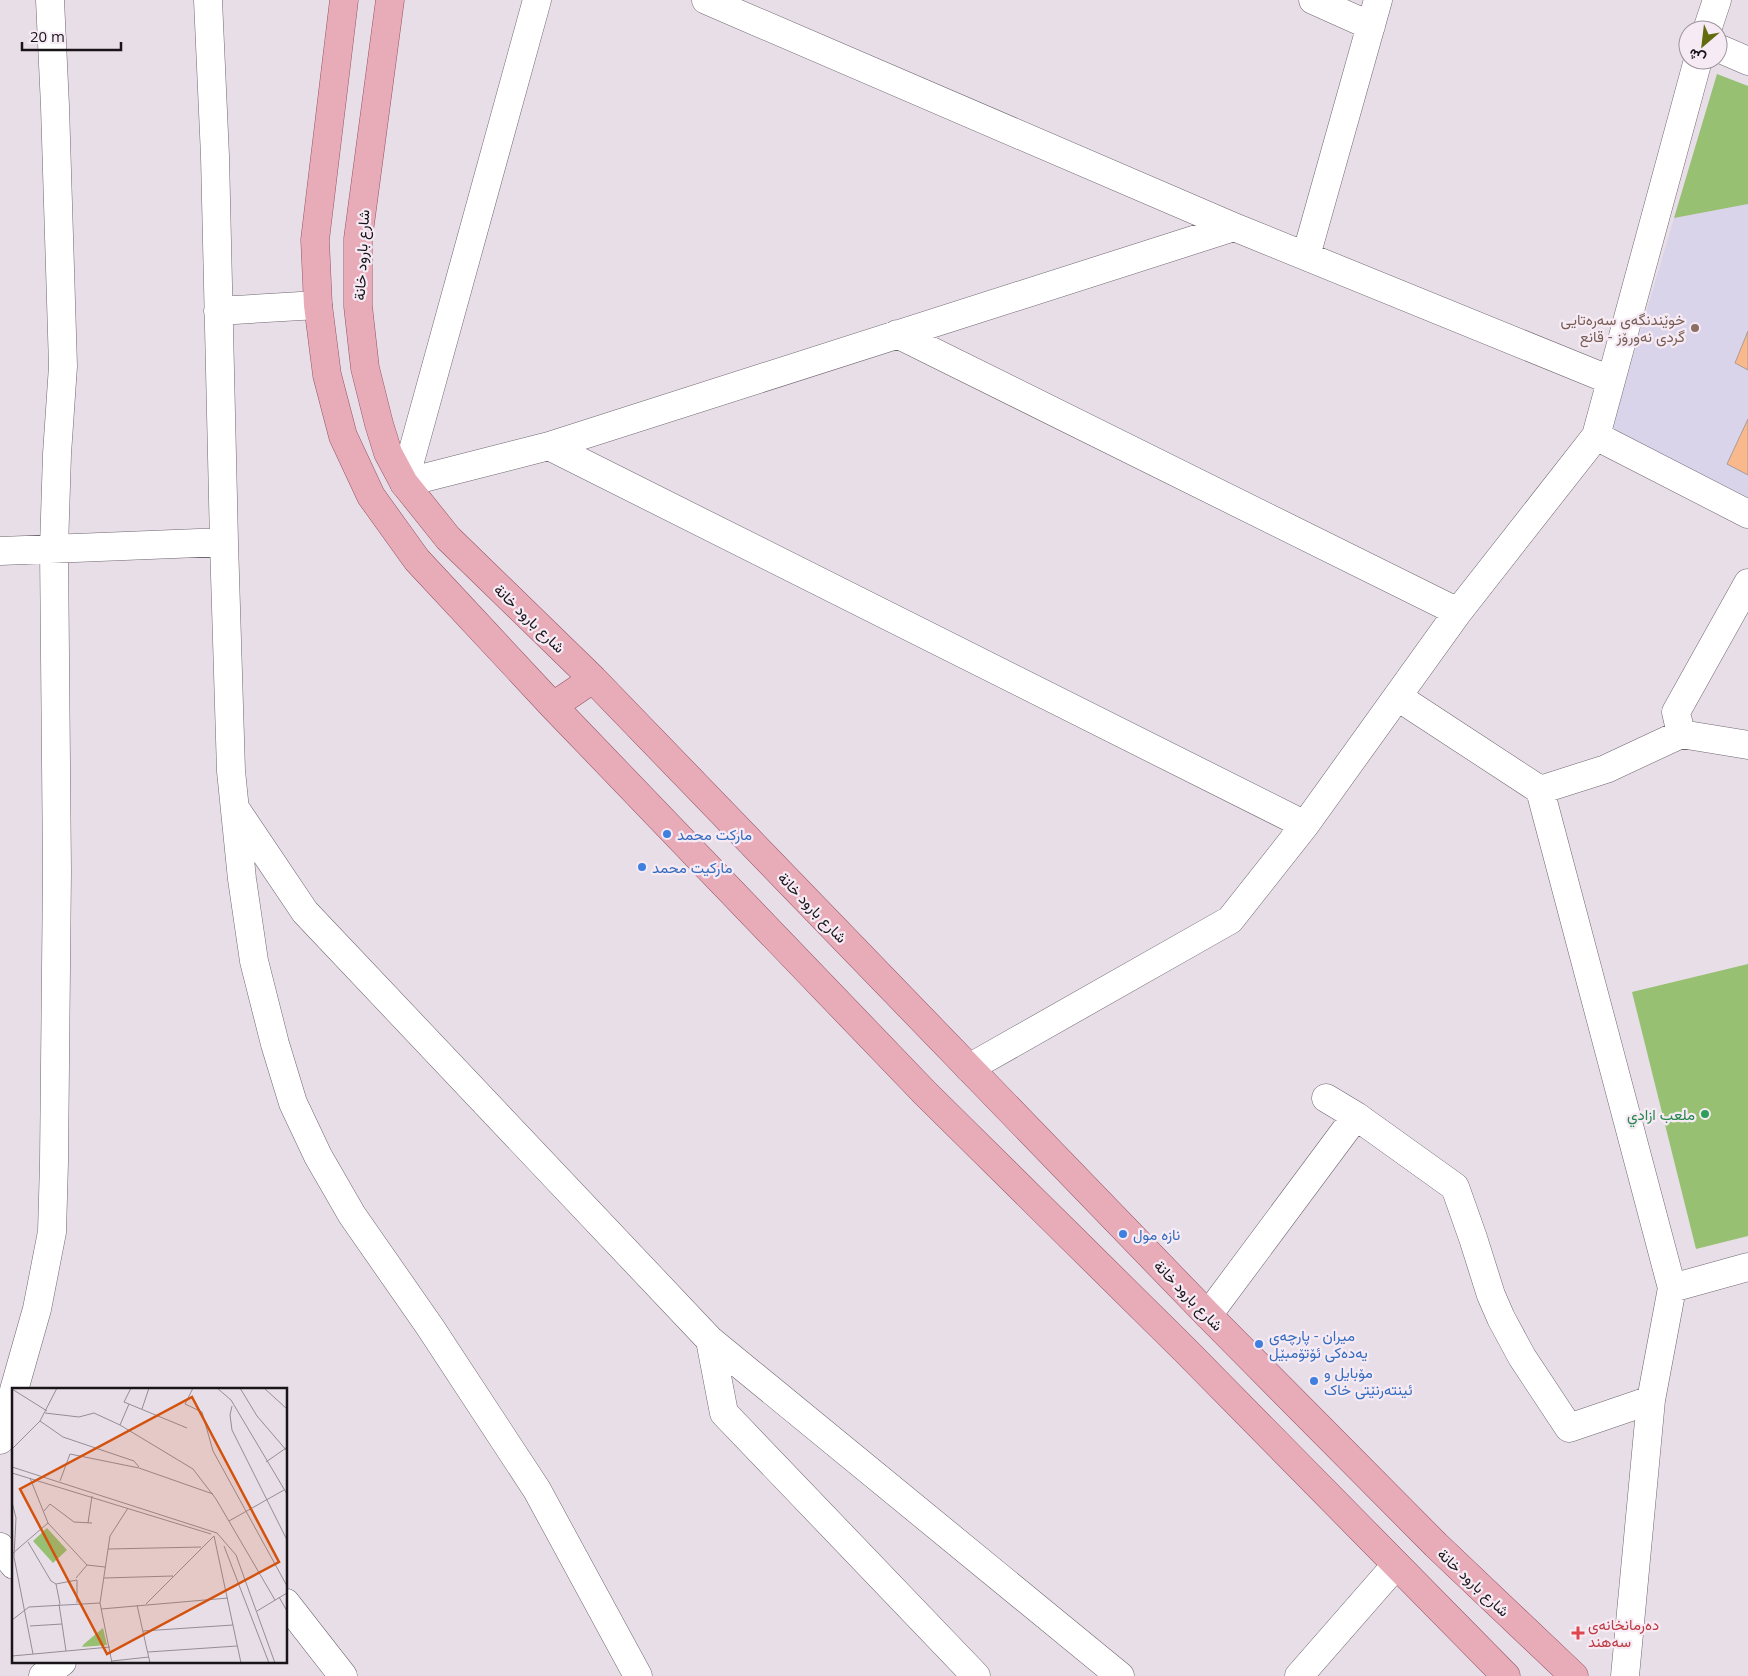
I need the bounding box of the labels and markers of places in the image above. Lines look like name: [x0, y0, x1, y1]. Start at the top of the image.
place label: خوێندنگەی سەرەتایی گردی نەورۆز - قانع: [1560, 309, 1685, 348]
marker: خوێندنگەی سەرەتایی گردی نەورۆز - قانع: [1689, 322, 1701, 334]
place label: ماركت محمد: [677, 824, 752, 844]
marker: ماركت محمد: [661, 828, 673, 840]
place label: ماركيت محمد: [652, 857, 732, 877]
marker: ماركيت محمد: [636, 861, 648, 873]
place label: ملعب ازادي: [1627, 1104, 1695, 1128]
marker: ملعب ازادي: [1699, 1108, 1711, 1120]
place label: نازه مول: [1133, 1224, 1180, 1244]
marker: نازه مول: [1117, 1228, 1129, 1240]
place label: میران - پارچەی یەدەکی ئۆتۆمبێل: [1269, 1325, 1368, 1363]
marker: میران - پارچەی یەدەکی ئۆتۆمبێل: [1253, 1338, 1265, 1350]
place label: مۆبایل و ئینتەرنێتی خاک: [1324, 1362, 1413, 1400]
marker: مۆبایل و ئینتەرنێتی خاک: [1308, 1375, 1320, 1387]
place label: دەرمانخانەی سەهند: [1588, 1614, 1659, 1651]
marker: دەرمانخانەی سەهند: [1572, 1627, 1584, 1639]

